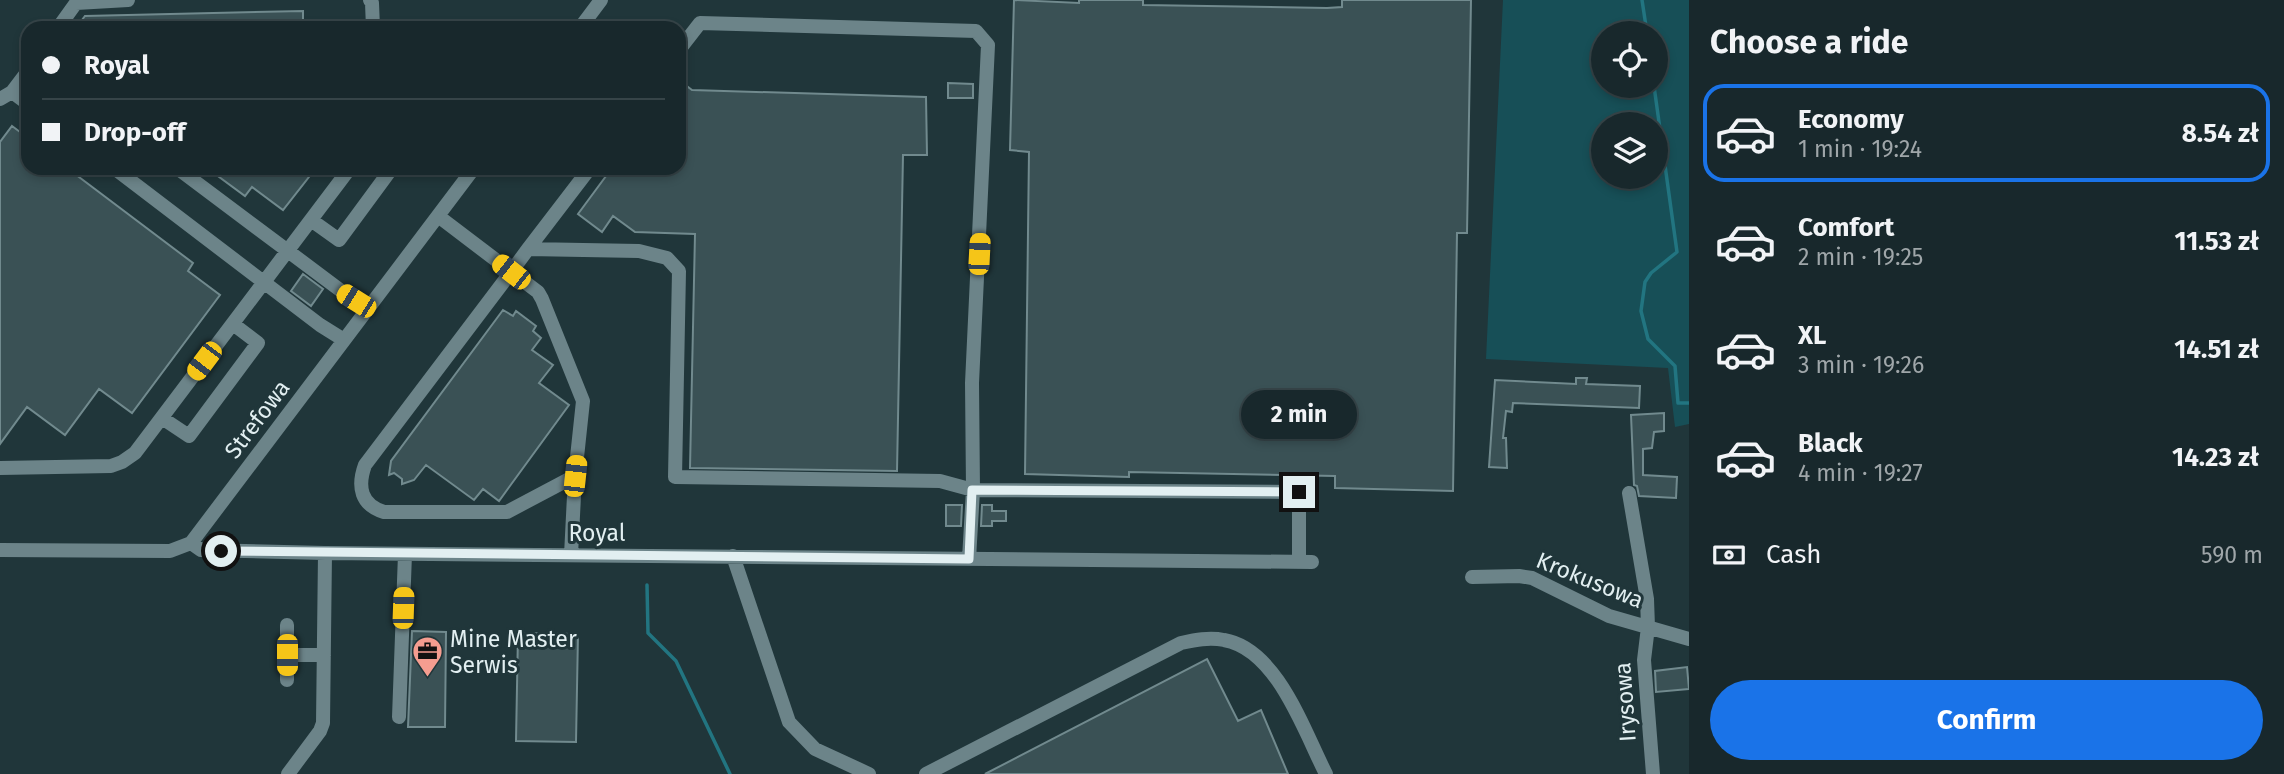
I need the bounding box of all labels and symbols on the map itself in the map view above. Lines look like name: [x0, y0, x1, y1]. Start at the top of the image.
car: [968, 232, 991, 276]
car: [488, 251, 535, 293]
car: [333, 281, 380, 321]
car: [183, 338, 226, 384]
street label: Strefowa: [218, 374, 296, 464]
callout: 2 min: [1241, 391, 1357, 440]
car: [563, 454, 588, 498]
route end: [1283, 476, 1315, 508]
street label: Royal: [569, 519, 626, 547]
route start: [205, 535, 237, 567]
street label: Krokusowa: [1532, 546, 1648, 614]
car: [392, 587, 415, 629]
place label: Mine Master Serwis: [450, 625, 577, 679]
car: [277, 634, 298, 676]
office icon: Mine Master Serwis: [410, 635, 444, 679]
street label: Irysowa: [1608, 661, 1642, 743]

